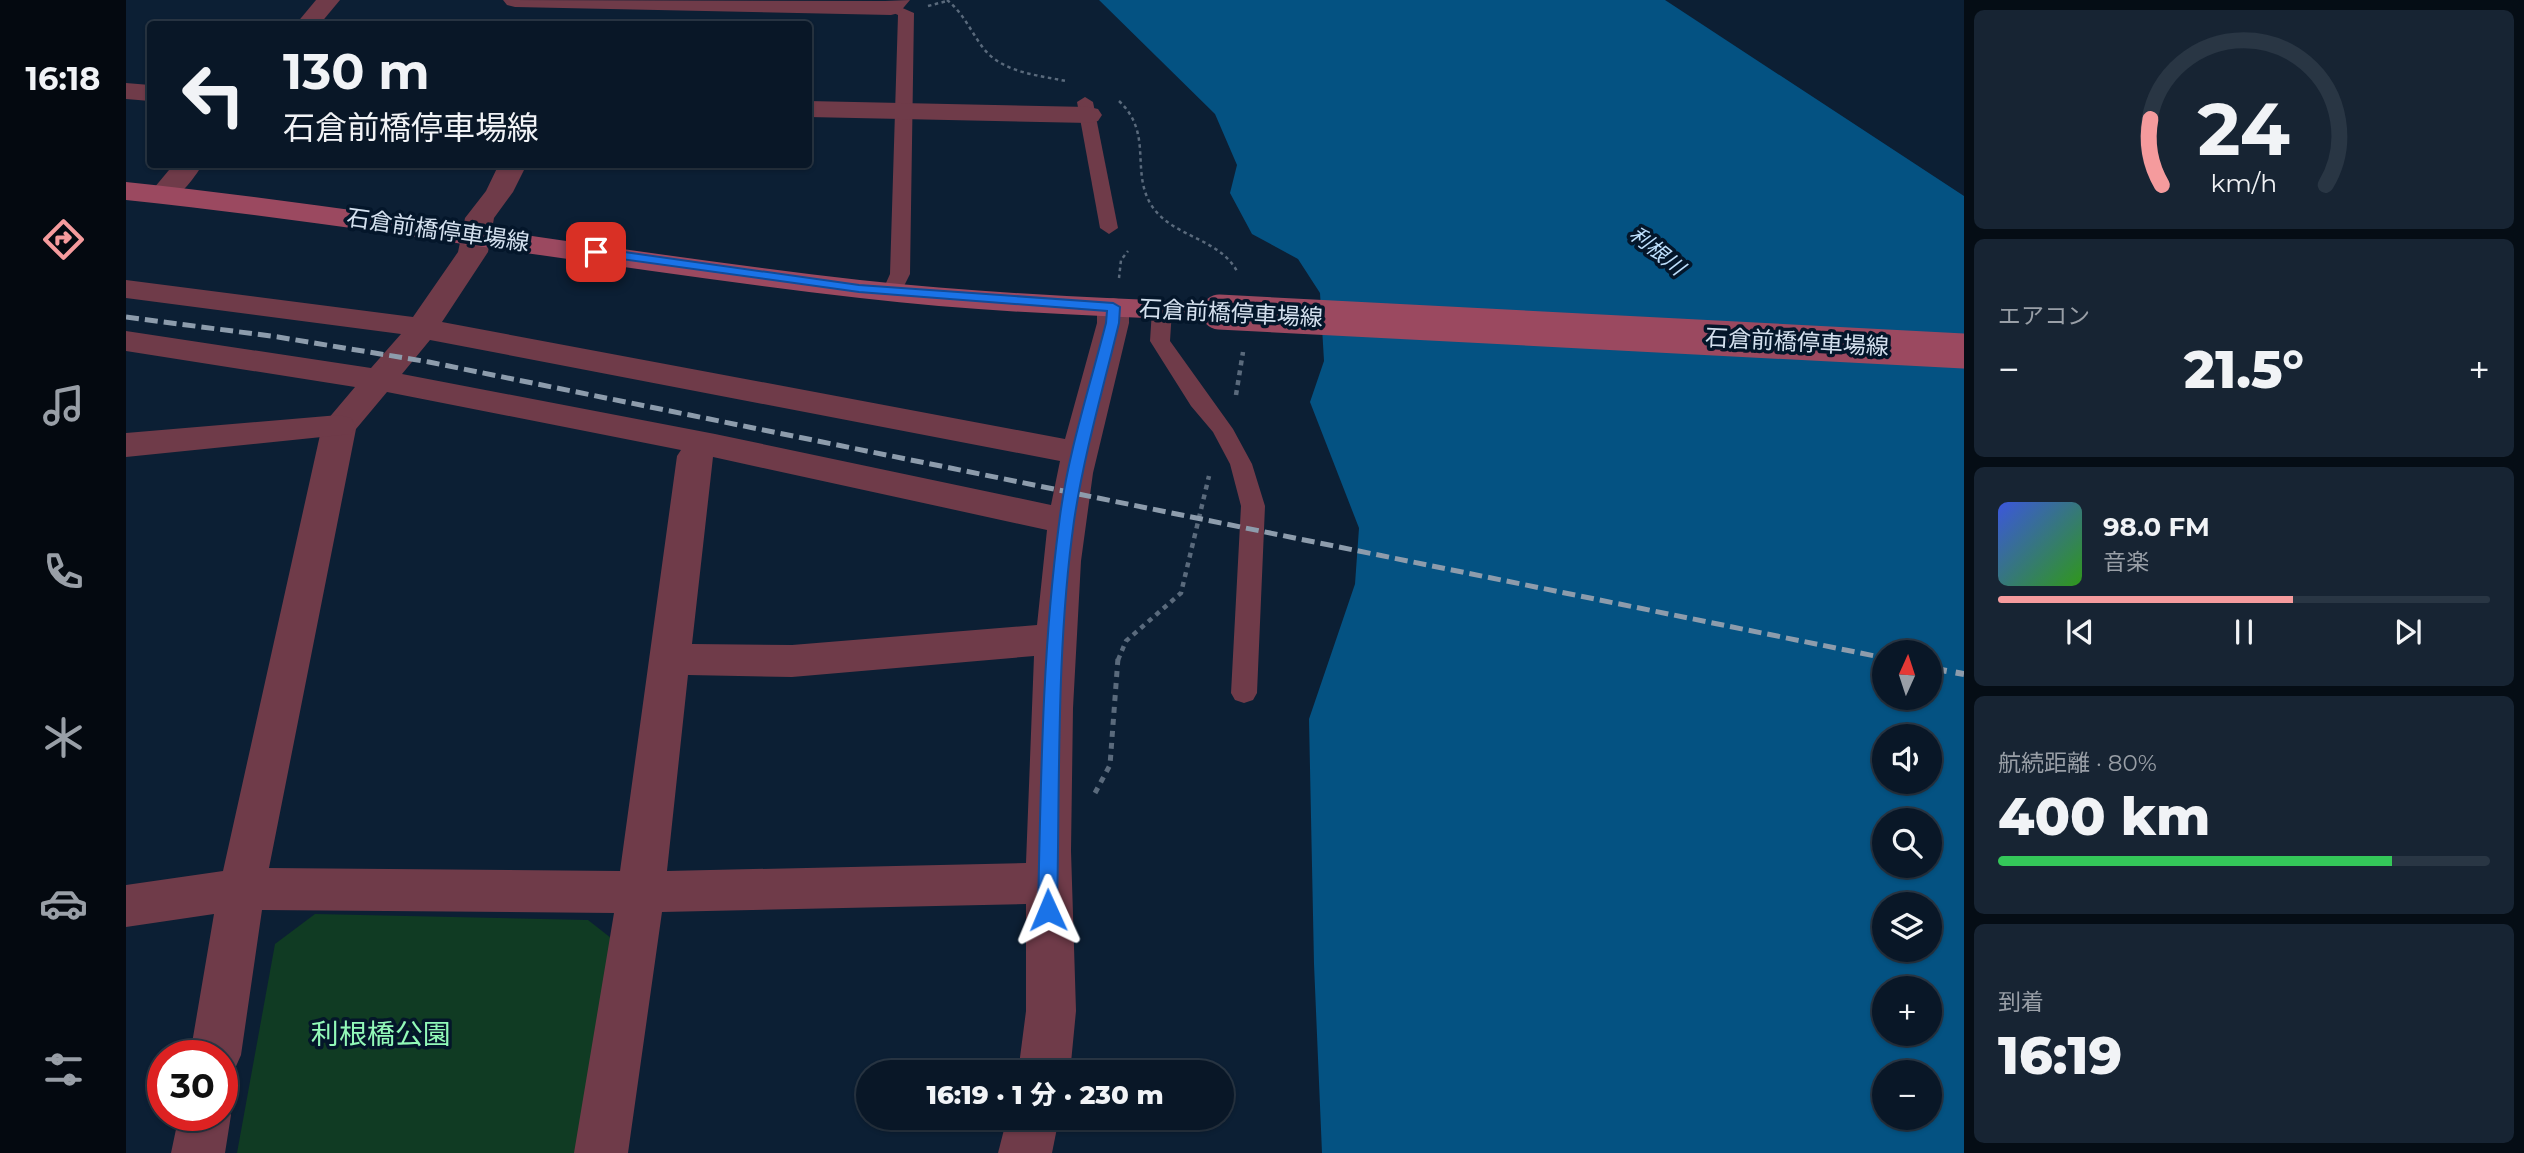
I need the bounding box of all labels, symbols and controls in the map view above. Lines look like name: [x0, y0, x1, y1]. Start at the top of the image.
text: 130 m: [283, 42, 430, 101]
icon: left: [168, 49, 259, 140]
text: 16:18: [26, 59, 100, 98]
text: 24: [2198, 86, 2290, 174]
text: 石倉前橋停車場線: [283, 108, 539, 147]
text: km/h: [2211, 168, 2277, 198]
street label: 石倉前橋停車場線: [345, 203, 531, 257]
icon: directions: [39, 215, 88, 264]
water label: 利根川: [1625, 221, 1691, 281]
pin: [566, 222, 626, 282]
icon: arrive: [577, 233, 615, 271]
street label: 石倉前橋停車場線: [1138, 294, 1324, 332]
text: エアコン: [1998, 302, 2090, 330]
street label: 石倉前橋停車場線: [1704, 323, 1890, 361]
text: 21.5°: [2184, 338, 2304, 401]
text: −: [1998, 346, 2020, 393]
text: +: [2468, 346, 2490, 393]
icon: music: [39, 381, 88, 430]
text: 98.0 FM: [2103, 511, 2210, 543]
icon: phone: [39, 547, 88, 596]
text: 音楽: [2103, 548, 2149, 576]
icon: previous: [2061, 613, 2099, 651]
icon: pause: [2225, 613, 2263, 651]
icon: next: [2389, 613, 2427, 651]
north arrow: [1872, 640, 1942, 710]
map controls: [1872, 640, 1942, 1130]
icon: climate: [39, 713, 88, 762]
button: sound: [1872, 724, 1942, 794]
text: 航続距離 · 80%: [1998, 749, 2157, 777]
text: 400 km: [1998, 785, 2210, 848]
button: search: [1872, 808, 1942, 878]
position arrow: [1011, 873, 1085, 947]
icon: car: [39, 879, 88, 928]
button: layers: [1872, 892, 1942, 962]
button: +: [1872, 976, 1942, 1046]
text: 到着: [1998, 988, 2044, 1016]
park label: 利根橋公園: [311, 1017, 451, 1051]
text: 16:19: [1998, 1024, 2122, 1087]
speed limit sign: 30: [147, 1040, 238, 1131]
icon: filters: [39, 1045, 88, 1094]
button: −: [1872, 1060, 1942, 1130]
text: 16:19 · 1 分 · 230 m: [926, 1079, 1164, 1111]

